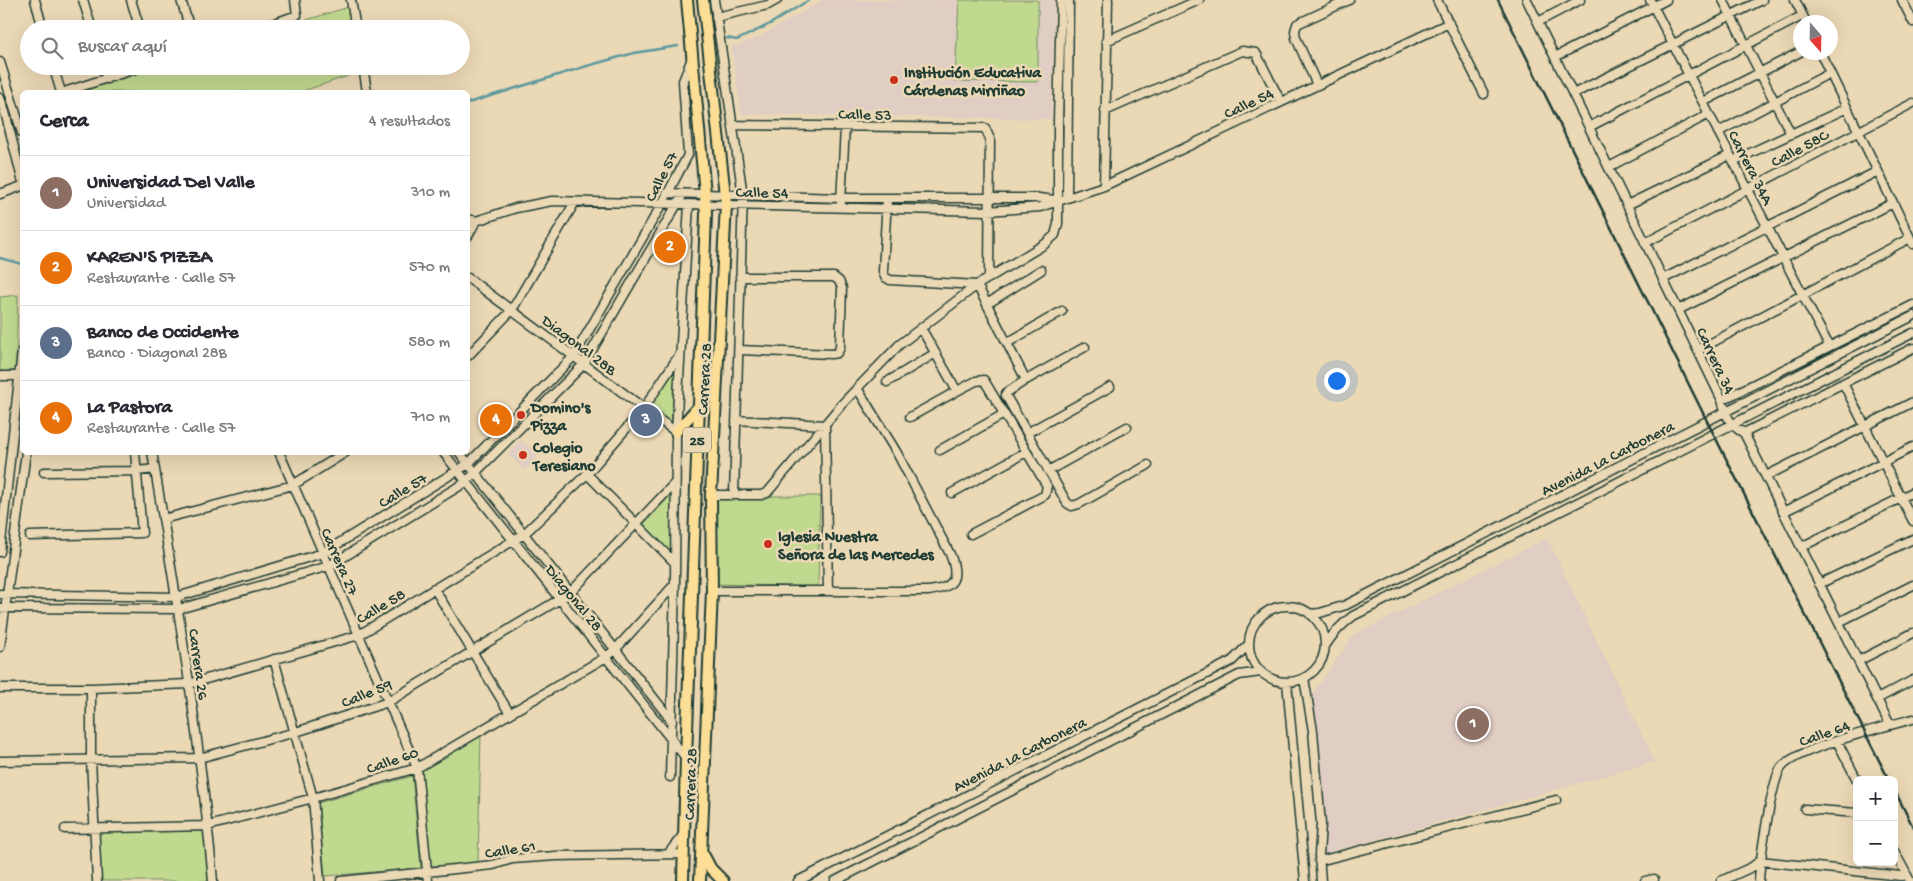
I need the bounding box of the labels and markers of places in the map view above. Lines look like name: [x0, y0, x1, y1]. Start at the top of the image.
place label: Institución Educativa Cárdenas Mirriñao: [903, 65, 1042, 102]
marker: Institución Educativa Cárdenas Mirriñao: [888, 74, 900, 86]
pin: 2: [654, 228, 686, 266]
place label: Domino's Pizza: [529, 400, 592, 437]
pin: 4: [480, 401, 512, 439]
pin: 3: [630, 401, 662, 439]
marker: Domino's Pizza: [515, 409, 527, 421]
place label: Colegio Teresiano: [531, 440, 596, 477]
marker: Colegio Teresiano: [517, 449, 529, 461]
place label: Iglesia Nuestra Señora de las Mercedes: [778, 529, 935, 566]
marker: Iglesia Nuestra Señora de las Mercedes: [762, 538, 774, 550]
pin: 1: [1457, 705, 1489, 743]

